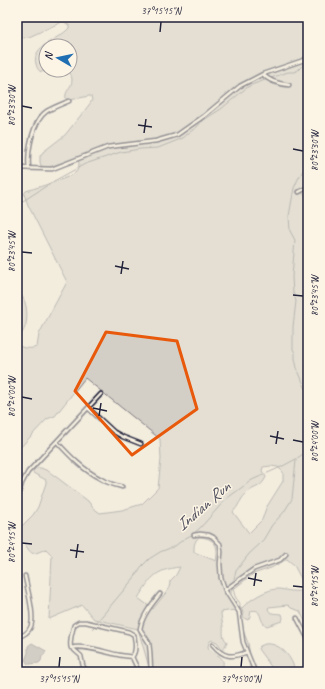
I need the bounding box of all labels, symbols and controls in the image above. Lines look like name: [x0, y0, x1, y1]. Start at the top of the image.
text: 37°15'15"N: [141, 4, 183, 17]
north arrow: [38, 38, 78, 78]
text: N: [41, 50, 56, 61]
text: 80°23'30"W: [5, 84, 18, 126]
text: 80°23'30"W: [308, 129, 321, 171]
text: 80°23'45"W: [5, 230, 18, 272]
text: 80°23'45"W: [308, 274, 321, 316]
text: 80°24'00"W: [5, 375, 18, 417]
text: 80°24'00"W: [308, 420, 321, 462]
water label: Indian Run: [171, 476, 236, 535]
text: 80°24'15"W: [5, 521, 18, 563]
text: 80°24'15"W: [308, 565, 321, 607]
text: 37°15'15"N: [39, 672, 81, 685]
text: 37°15'00"N: [221, 672, 263, 685]

